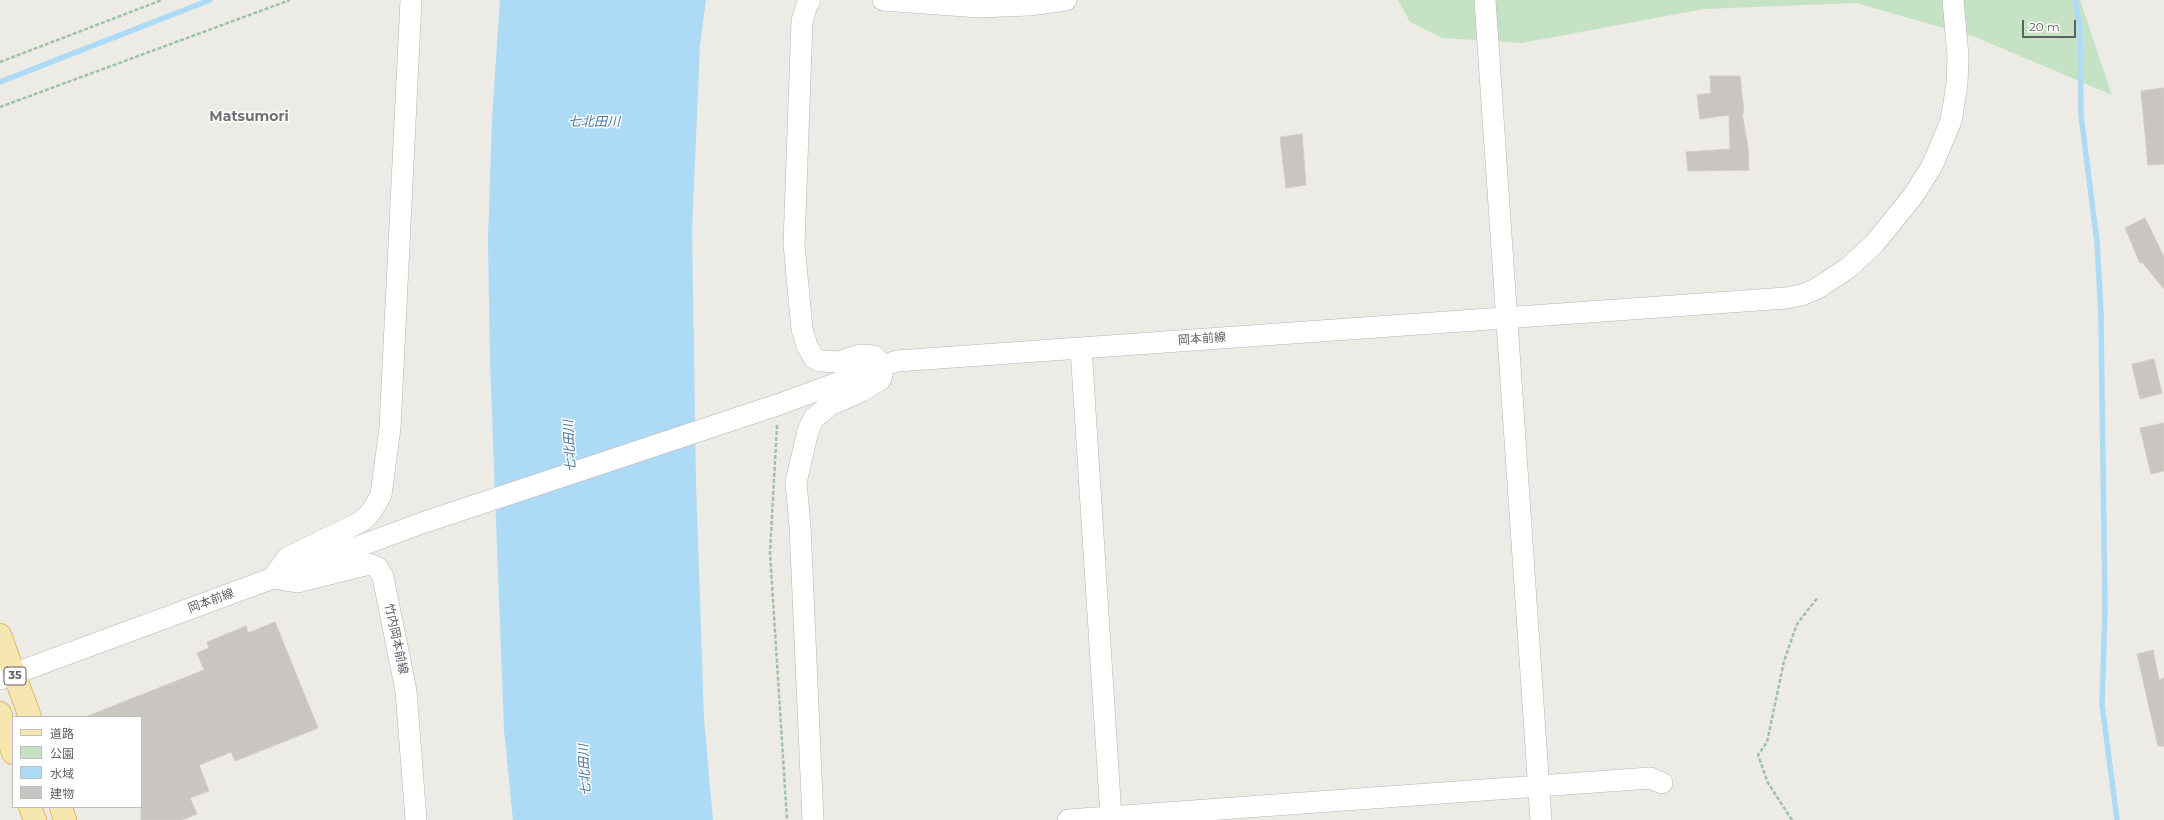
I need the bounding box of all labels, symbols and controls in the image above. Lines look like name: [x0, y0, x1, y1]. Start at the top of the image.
scale bar: [2024, 12, 2078, 38]
text: 20 m: [2029, 19, 2060, 34]
district label: Matsumori: [209, 109, 289, 125]
water label: 七北田川: [568, 114, 620, 130]
street label: 岡本前線: [1178, 330, 1226, 348]
water label: 七北田川: [561, 420, 579, 472]
street label: 岡本前線: [186, 586, 236, 616]
street label: 竹内岡本前線: [381, 602, 411, 676]
road number: 35: [4, 667, 26, 685]
legend: [12, 716, 142, 808]
text: 道路: [50, 726, 74, 741]
water label: 七北田川: [576, 744, 594, 796]
text: 公園: [50, 746, 74, 761]
text: 水域: [50, 766, 74, 781]
text: 建物: [50, 786, 74, 801]

